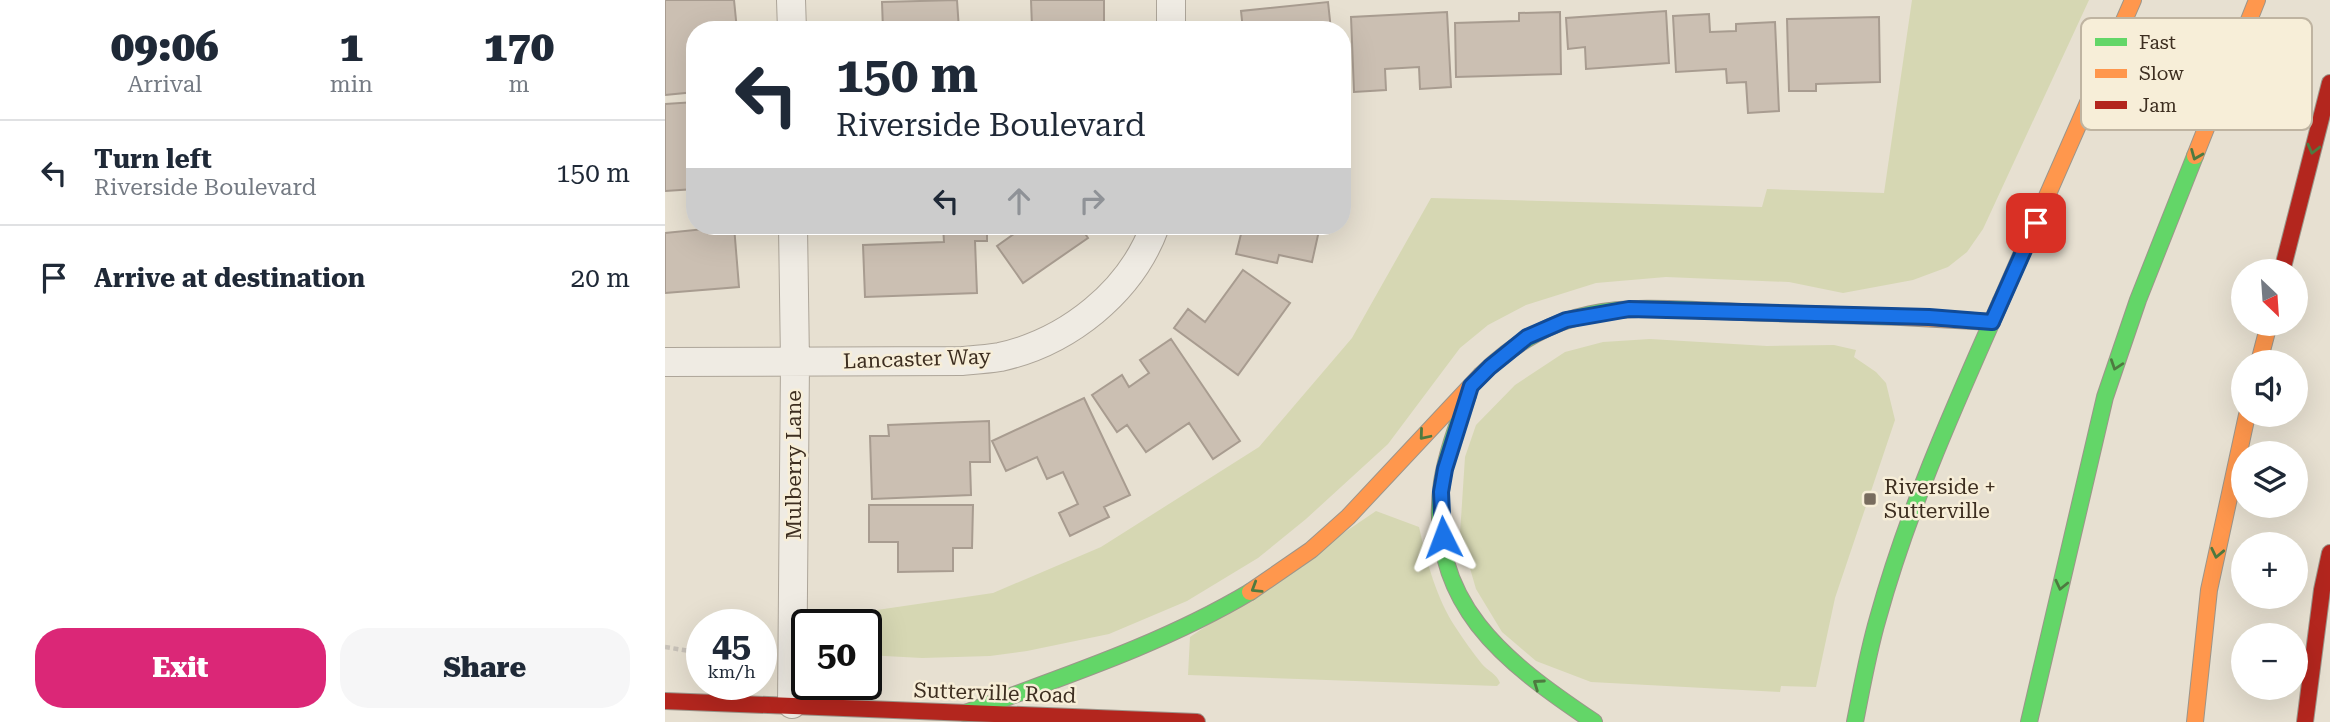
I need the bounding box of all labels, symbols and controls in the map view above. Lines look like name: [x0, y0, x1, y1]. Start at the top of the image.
legend: [2081, 18, 2312, 130]
text: 09:06: [111, 22, 219, 71]
text: 1: [339, 22, 363, 71]
text: 170: [484, 22, 554, 71]
text: Fast: [2139, 31, 2176, 54]
text: 150 m: [836, 47, 978, 104]
icon: left: [721, 49, 812, 140]
text: Slow: [2139, 62, 2184, 85]
text: Arrival: [127, 71, 202, 98]
text: min: [330, 71, 373, 98]
text: m: [508, 71, 529, 98]
text: Jam: [2139, 94, 2177, 117]
text: Riverside Boulevard: [836, 106, 1146, 144]
one-way arrow: [2307, 143, 2321, 155]
text: Turn left: [94, 144, 212, 174]
one-way arrow: [2191, 148, 2205, 160]
icon: left: [35, 154, 73, 192]
text: 150 m: [556, 158, 630, 188]
text: Riverside Boulevard: [94, 174, 316, 201]
icon: left: [927, 182, 965, 220]
icon: ahead: [1000, 182, 1038, 220]
icon: right: [1073, 182, 1111, 220]
pin: [2006, 193, 2066, 253]
icon: arrive: [2017, 204, 2055, 242]
icon: arrive: [35, 259, 73, 297]
north arrow: [2231, 259, 2308, 336]
map controls: [2231, 259, 2308, 700]
text: Arrive at destination: [94, 263, 365, 293]
text: 20 m: [571, 263, 630, 293]
street label: Lancaster Way: [843, 344, 992, 374]
button: sound: [2231, 350, 2308, 427]
one-way arrow: [2110, 358, 2124, 370]
street label: Mulberry Lane: [782, 390, 806, 540]
one-way arrow: [1419, 428, 1432, 440]
button: layers: [2231, 441, 2308, 518]
place label: Riverside + Sutterville: [1884, 475, 1996, 523]
marker: Riverside + Sutterville: [1862, 491, 1878, 507]
position arrow: [1406, 500, 1480, 574]
button: +: [2231, 532, 2308, 609]
one-way arrow: [2211, 547, 2226, 559]
one-way arrow: [1251, 579, 1264, 592]
one-way arrow: [2055, 579, 2069, 591]
speed limit sign: 50: [791, 609, 882, 700]
button: −: [2231, 623, 2308, 700]
text: 45: [712, 625, 751, 666]
button: Exit: [35, 628, 326, 708]
button: Share: [340, 628, 630, 708]
text: km/h: [707, 661, 756, 682]
street label: Sutterville Road: [913, 678, 1077, 708]
one-way arrow: [1533, 680, 1546, 692]

